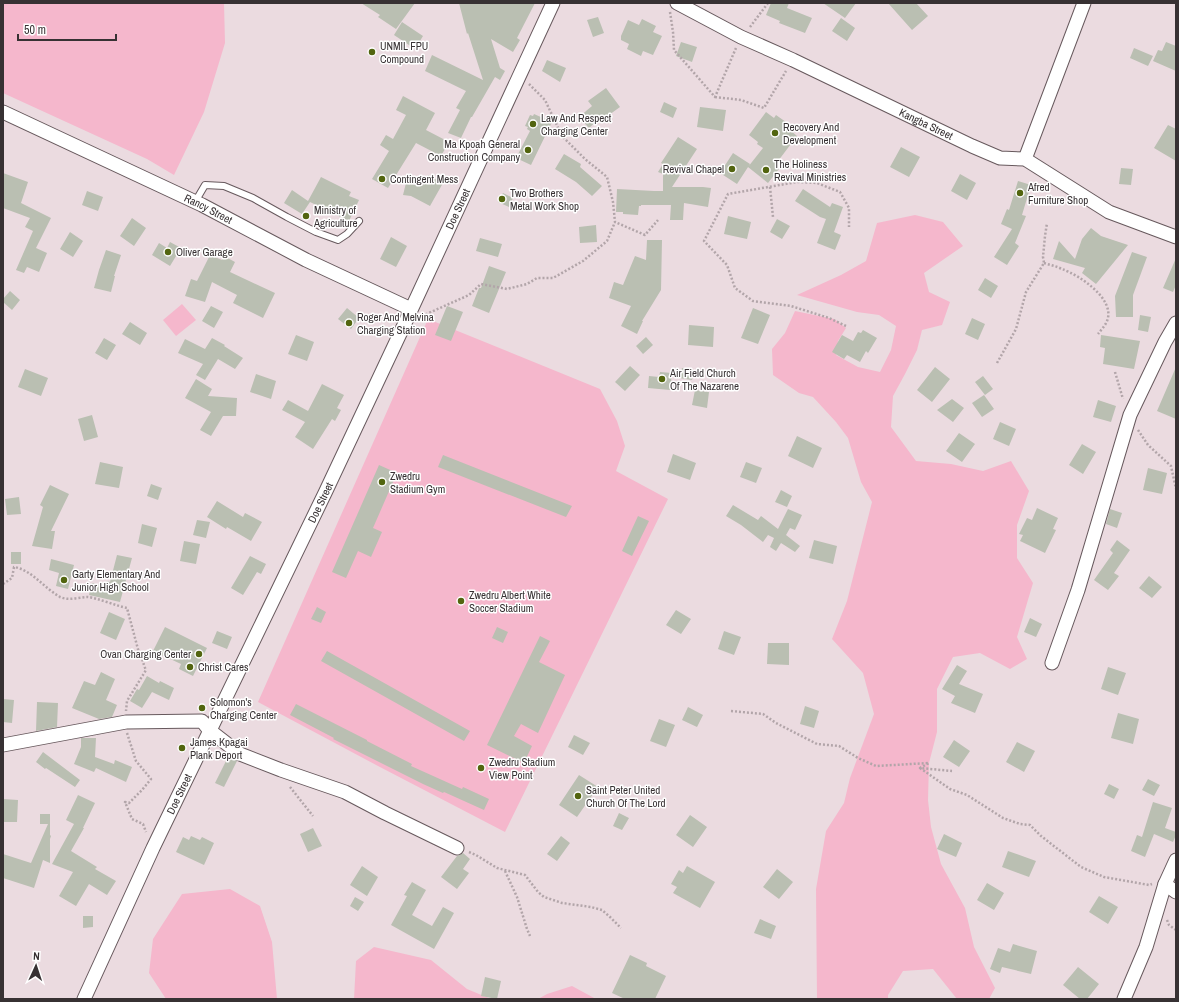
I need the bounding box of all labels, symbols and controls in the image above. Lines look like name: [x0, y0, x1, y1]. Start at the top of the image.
scale bar: [18, 16, 116, 42]
text: 50 m: [24, 22, 46, 38]
place label: UNMIL FPU Compound: [380, 39, 428, 66]
marker: UNMIL FPU Compound: [367, 47, 377, 57]
street label: Kangba Street: [897, 105, 956, 143]
place label: Law And Respect Charging Center: [541, 111, 612, 138]
marker: Law And Respect Charging Center: [528, 119, 538, 129]
place label: Recovery And Development: [783, 120, 839, 147]
marker: Recovery And Development: [770, 128, 780, 138]
place label: Ma Kpoah General Construction Company: [428, 137, 520, 164]
marker: Ma Kpoah General Construction Company: [523, 145, 533, 155]
place label: The Holiness Revival Ministries: [774, 157, 847, 184]
place label: Revival Chapel: [663, 162, 724, 176]
marker: Revival Chapel: [727, 164, 737, 174]
marker: The Holiness Revival Ministries: [761, 165, 771, 175]
place label: Contingent Mess: [390, 172, 459, 186]
marker: Contingent Mess: [377, 174, 387, 184]
place label: Afred Furniture Shop: [1027, 180, 1088, 207]
street label: Doe Street: [442, 186, 473, 232]
place label: Two Brothers Metal Work Shop: [510, 186, 579, 213]
marker: Afred Furniture Shop: [1015, 188, 1025, 198]
street label: Rancy Street: [182, 191, 235, 227]
marker: Two Brothers Metal Work Shop: [497, 194, 507, 204]
place label: Ministry of Agriculture: [313, 203, 358, 230]
marker: Ministry of Agriculture: [301, 211, 311, 221]
place label: Oliver Garage: [176, 245, 233, 259]
marker: Oliver Garage: [163, 247, 173, 257]
place label: Roger And Melvina Charging Station: [357, 310, 434, 337]
marker: Roger And Melvina Charging Station: [344, 318, 354, 328]
place label: Air Field Church Of The Nazarene: [669, 366, 739, 393]
marker: Air Field Church Of The Nazarene: [657, 374, 667, 384]
place label: Zwedru Stadium Gym: [390, 469, 445, 496]
marker: Zwedru Stadium Gym: [377, 477, 387, 487]
street label: Doe Street: [305, 480, 336, 525]
place label: Garty Elementary And Junior High School: [72, 567, 160, 594]
marker: Garty Elementary And Junior High School: [59, 575, 69, 585]
place label: Zwedru Albert White Soccer Stadium: [469, 588, 551, 615]
marker: Zwedru Albert White Soccer Stadium: [456, 596, 466, 606]
place label: Ovan Charging Center: [100, 647, 191, 661]
marker: Ovan Charging Center: [194, 649, 204, 659]
place label: Christ Cares: [198, 660, 249, 674]
marker: Christ Cares: [185, 662, 195, 672]
place label: Solomon's Charging Center: [210, 695, 277, 722]
marker: Solomon's Charging Center: [197, 703, 207, 713]
place label: James Kpagai Plank Deport: [190, 735, 248, 762]
marker: James Kpagai Plank Deport: [177, 743, 187, 753]
place label: Zwedru Stadium View Point: [489, 755, 555, 782]
marker: Zwedru Stadium View Point: [476, 763, 486, 773]
street label: Doe Street: [163, 771, 195, 817]
place label: Saint Peter United Church Of The Lord: [586, 783, 666, 810]
marker: Saint Peter United Church Of The Lord: [573, 791, 583, 801]
north arrow: [16, 946, 56, 986]
text: N: [33, 949, 40, 963]

